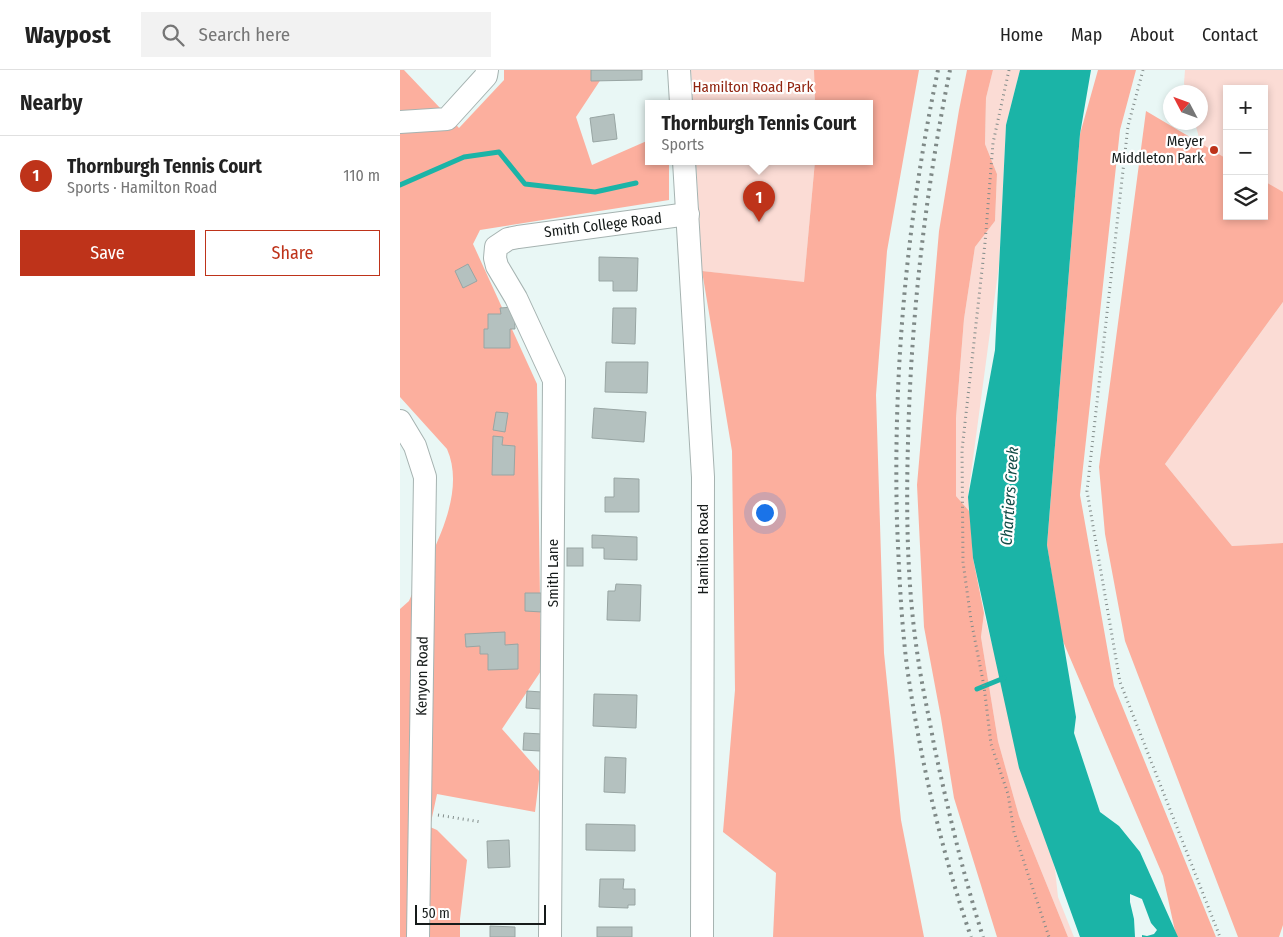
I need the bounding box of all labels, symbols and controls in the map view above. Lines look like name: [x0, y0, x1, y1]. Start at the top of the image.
search box: [141, 12, 491, 57]
text: Waypost: [25, 21, 111, 49]
icon: search: [159, 21, 187, 49]
text: Search here: [199, 23, 290, 46]
text: Home: [1000, 24, 1043, 46]
text: Map: [1071, 24, 1102, 46]
text: About: [1130, 24, 1174, 46]
text: Contact: [1202, 24, 1258, 46]
park label: Hamilton Road Park: [693, 78, 813, 96]
north arrow: [1163, 85, 1208, 130]
map controls: [1223, 85, 1268, 220]
button: +: [1223, 85, 1268, 130]
text: Nearby: [20, 90, 82, 116]
popup: [645, 100, 873, 165]
text: Thornburgh Tennis Court: [662, 112, 856, 135]
button: −: [1223, 130, 1268, 175]
place label: Meyer Middleton Park: [1112, 132, 1205, 167]
text: Sports: [662, 135, 704, 154]
marker: Meyer Middleton Park: [1208, 144, 1220, 156]
text: Thornburgh Tennis Court: [67, 155, 262, 178]
text: 1: [33, 166, 39, 185]
text: 110 m: [343, 166, 380, 185]
button: layers: [1223, 175, 1268, 220]
text: Sports · Hamilton Road: [67, 178, 217, 197]
pin: 1: [743, 181, 775, 222]
street label: Smith College Road: [543, 209, 663, 241]
button: Save: [20, 230, 195, 276]
button: Share: [205, 230, 380, 276]
water label: Chartiers Creek: [997, 446, 1022, 546]
your location: [752, 500, 778, 526]
street label: Hamilton Road: [694, 504, 712, 594]
street label: Smith Lane: [544, 539, 562, 607]
street label: Kenyon Road: [412, 636, 432, 716]
scale bar: [415, 902, 546, 925]
text: 50 m: [422, 905, 450, 922]

